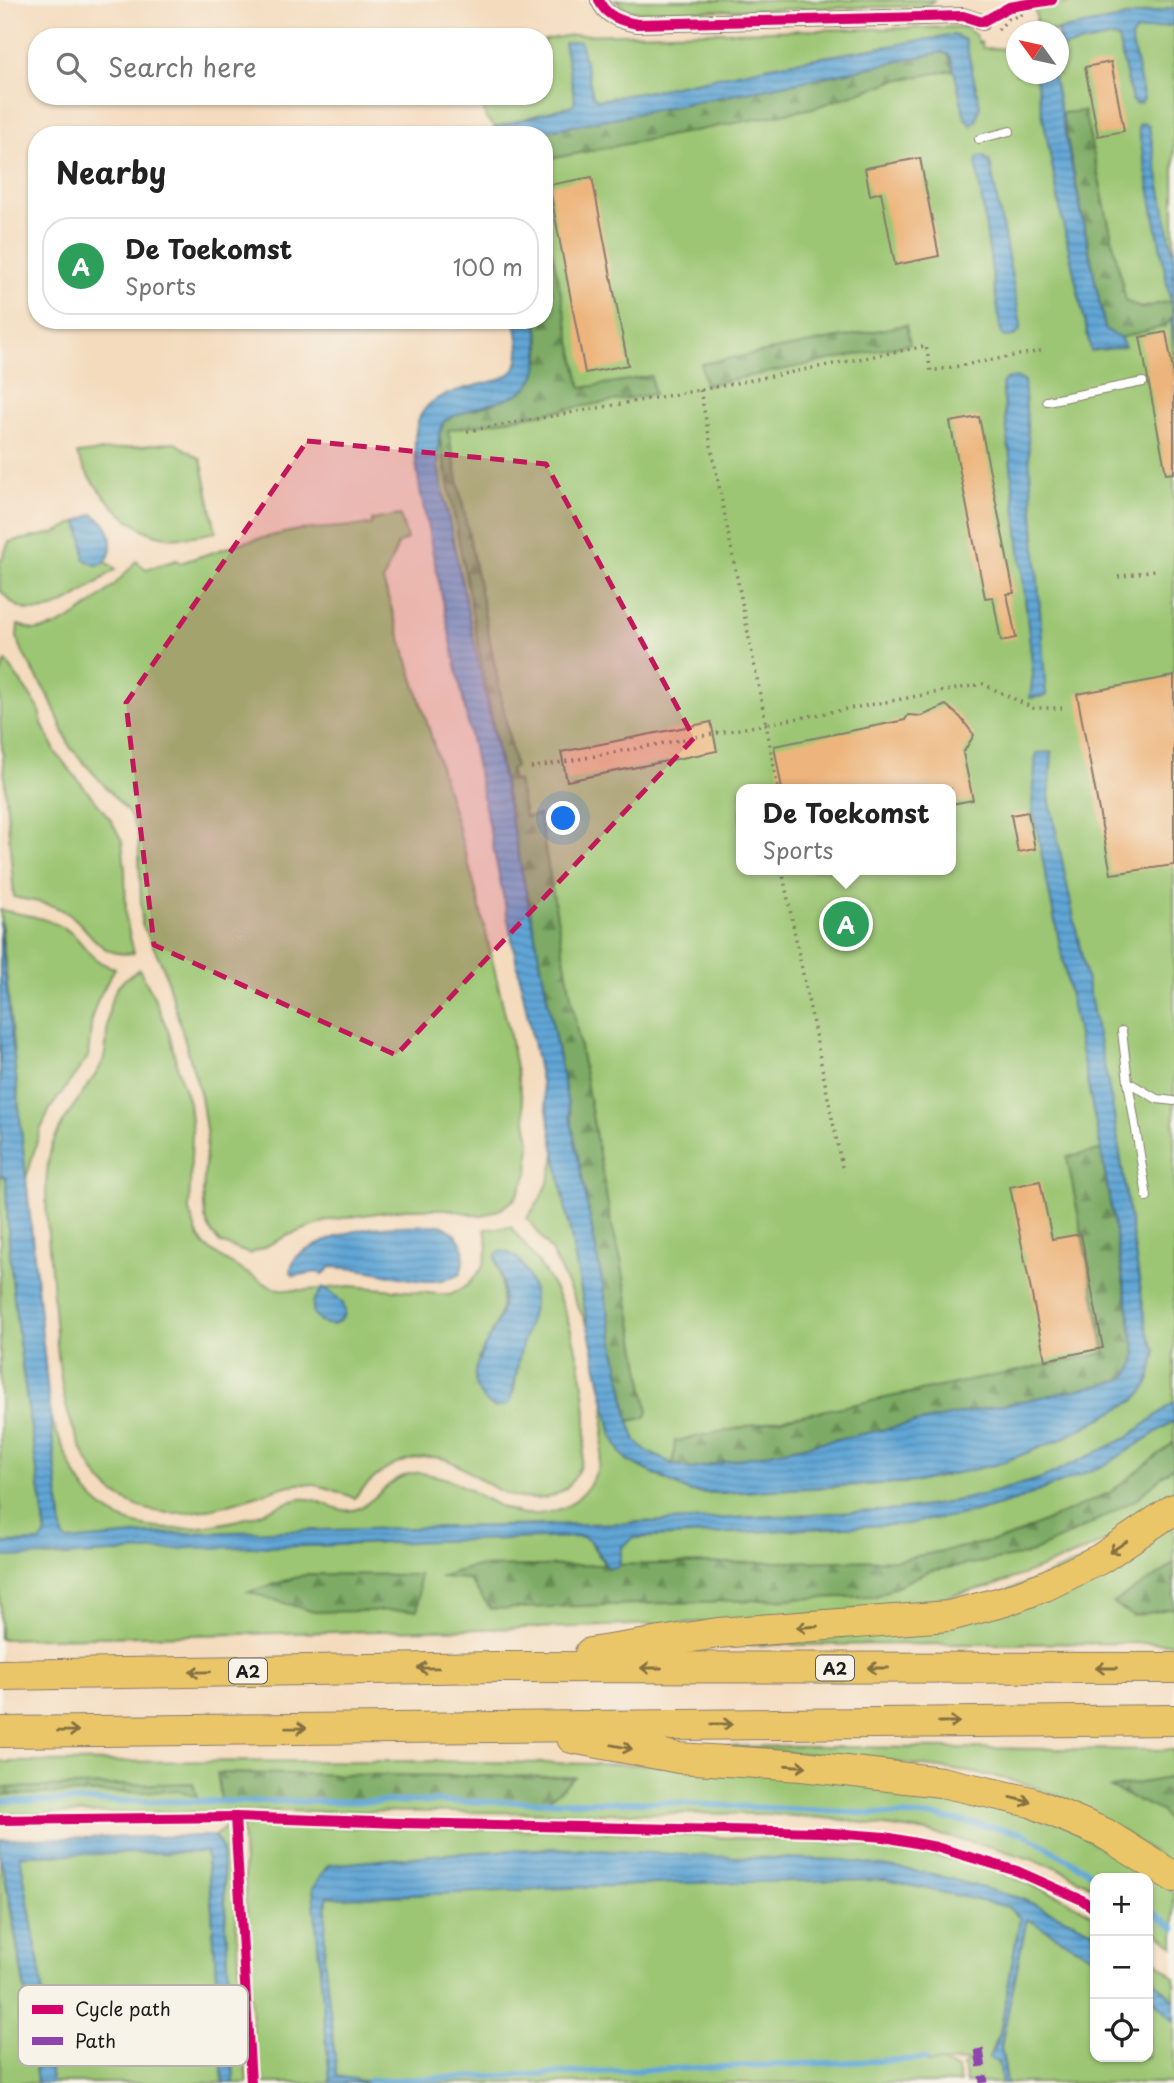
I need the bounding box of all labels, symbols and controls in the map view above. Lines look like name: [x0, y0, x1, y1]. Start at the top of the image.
north arrow: [1006, 21, 1069, 84]
search box: [28, 28, 553, 105]
text: Search here: [108, 47, 257, 86]
icon: search: [52, 48, 90, 86]
text: Nearby: [56, 149, 166, 194]
text: De Toekomst: [125, 229, 292, 268]
text: A: [72, 249, 90, 284]
text: 100 m: [453, 249, 523, 284]
text: Sports: [125, 268, 196, 303]
popup: [736, 784, 956, 875]
text: De Toekomst: [762, 793, 930, 832]
your location: [546, 801, 580, 835]
text: Sports: [762, 832, 833, 867]
pin: A: [823, 898, 869, 950]
one-way arrow: [1108, 1541, 1128, 1555]
one-way arrow: [796, 1620, 819, 1633]
road number: A2: [816, 1656, 854, 1680]
road number: A2: [229, 1658, 267, 1684]
one-way arrow: [640, 1661, 663, 1675]
one-way arrow: [867, 1661, 890, 1675]
one-way arrow: [1095, 1661, 1118, 1675]
one-way arrow: [416, 1662, 439, 1675]
one-way arrow: [189, 1665, 212, 1679]
one-way arrow: [938, 1715, 961, 1729]
one-way arrow: [710, 1717, 733, 1731]
one-way arrow: [284, 1721, 307, 1735]
one-way arrow: [56, 1724, 79, 1738]
one-way arrow: [610, 1741, 633, 1755]
one-way arrow: [785, 1760, 807, 1773]
one-way arrow: [1009, 1794, 1032, 1807]
map controls: [1090, 1873, 1153, 2062]
button: +: [1090, 1873, 1153, 1936]
button: −: [1090, 1936, 1153, 1999]
legend: [18, 1985, 248, 2066]
text: Cycle path: [75, 1994, 171, 2022]
button: locate: [1090, 1999, 1153, 2062]
text: Path: [75, 2026, 116, 2054]

